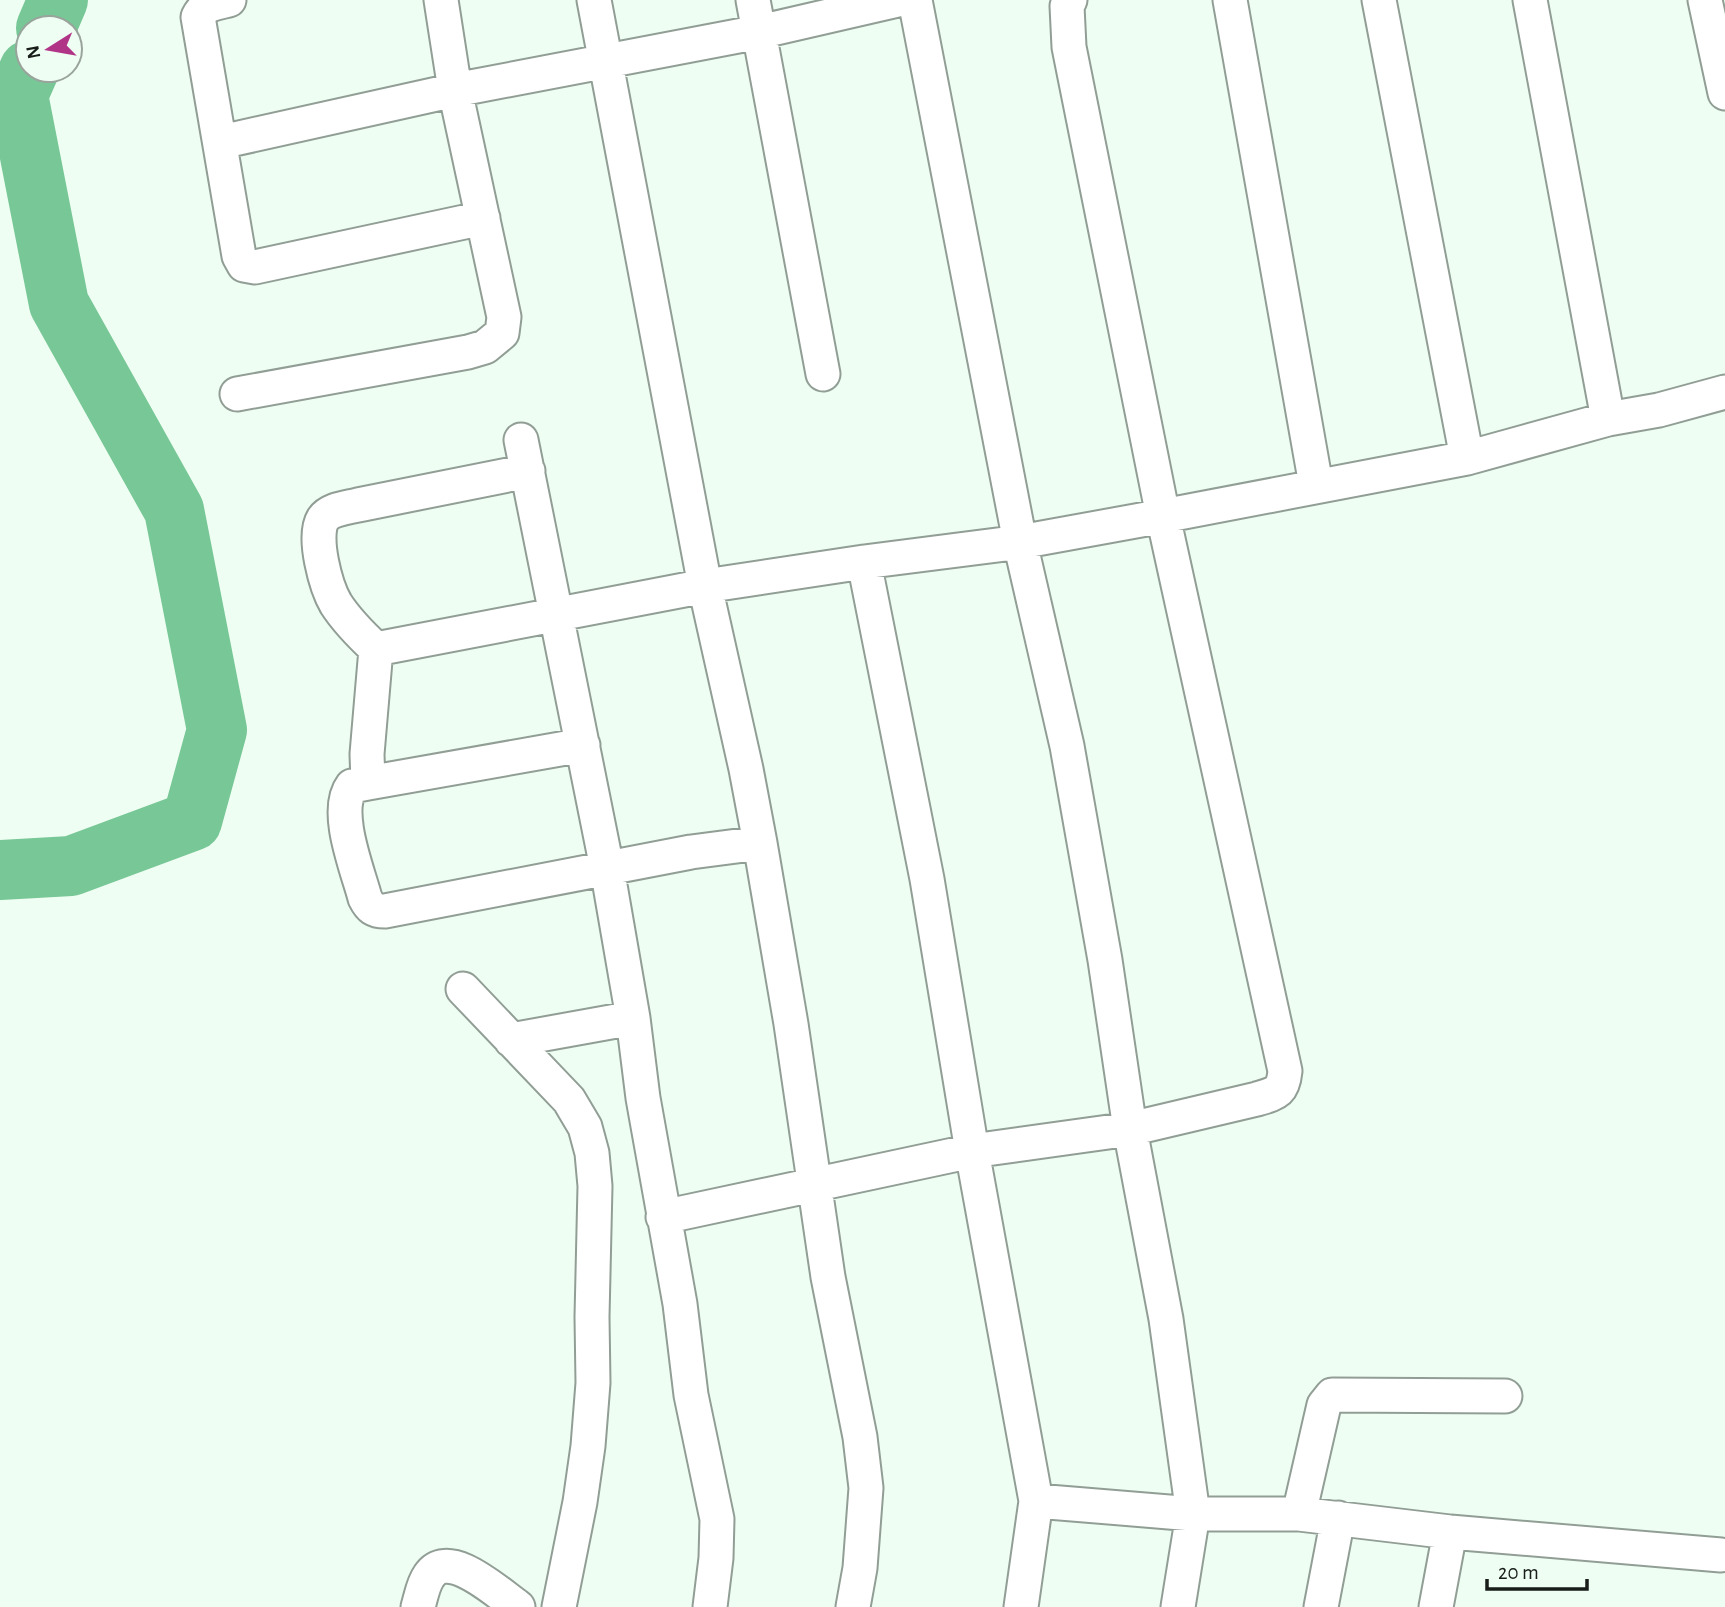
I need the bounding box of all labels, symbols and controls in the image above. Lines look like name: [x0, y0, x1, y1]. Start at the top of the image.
north arrow: [14, 14, 84, 84]
text: N: [23, 44, 44, 60]
scale bar: [1487, 1548, 1587, 1592]
text: 20 m: [1498, 1562, 1539, 1583]

